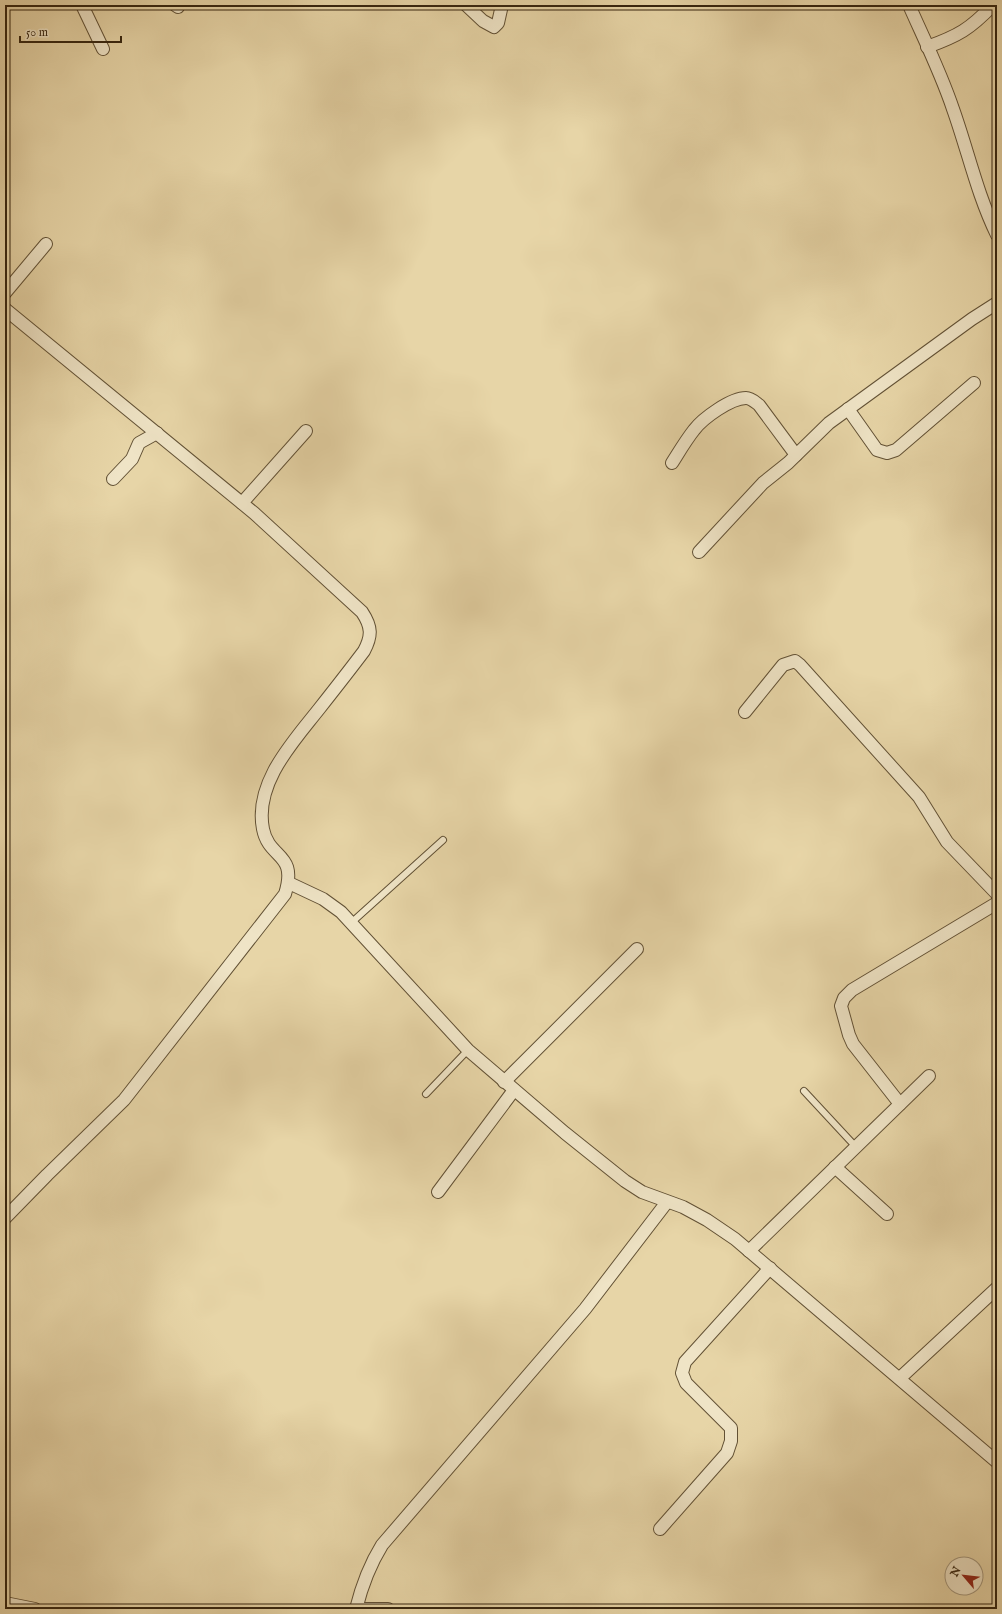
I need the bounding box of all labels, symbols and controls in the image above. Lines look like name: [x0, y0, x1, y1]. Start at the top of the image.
scale bar: [20, 18, 121, 44]
text: 50 m: [26, 25, 48, 40]
north arrow: [944, 1556, 984, 1596]
text: N: [947, 1564, 965, 1580]

